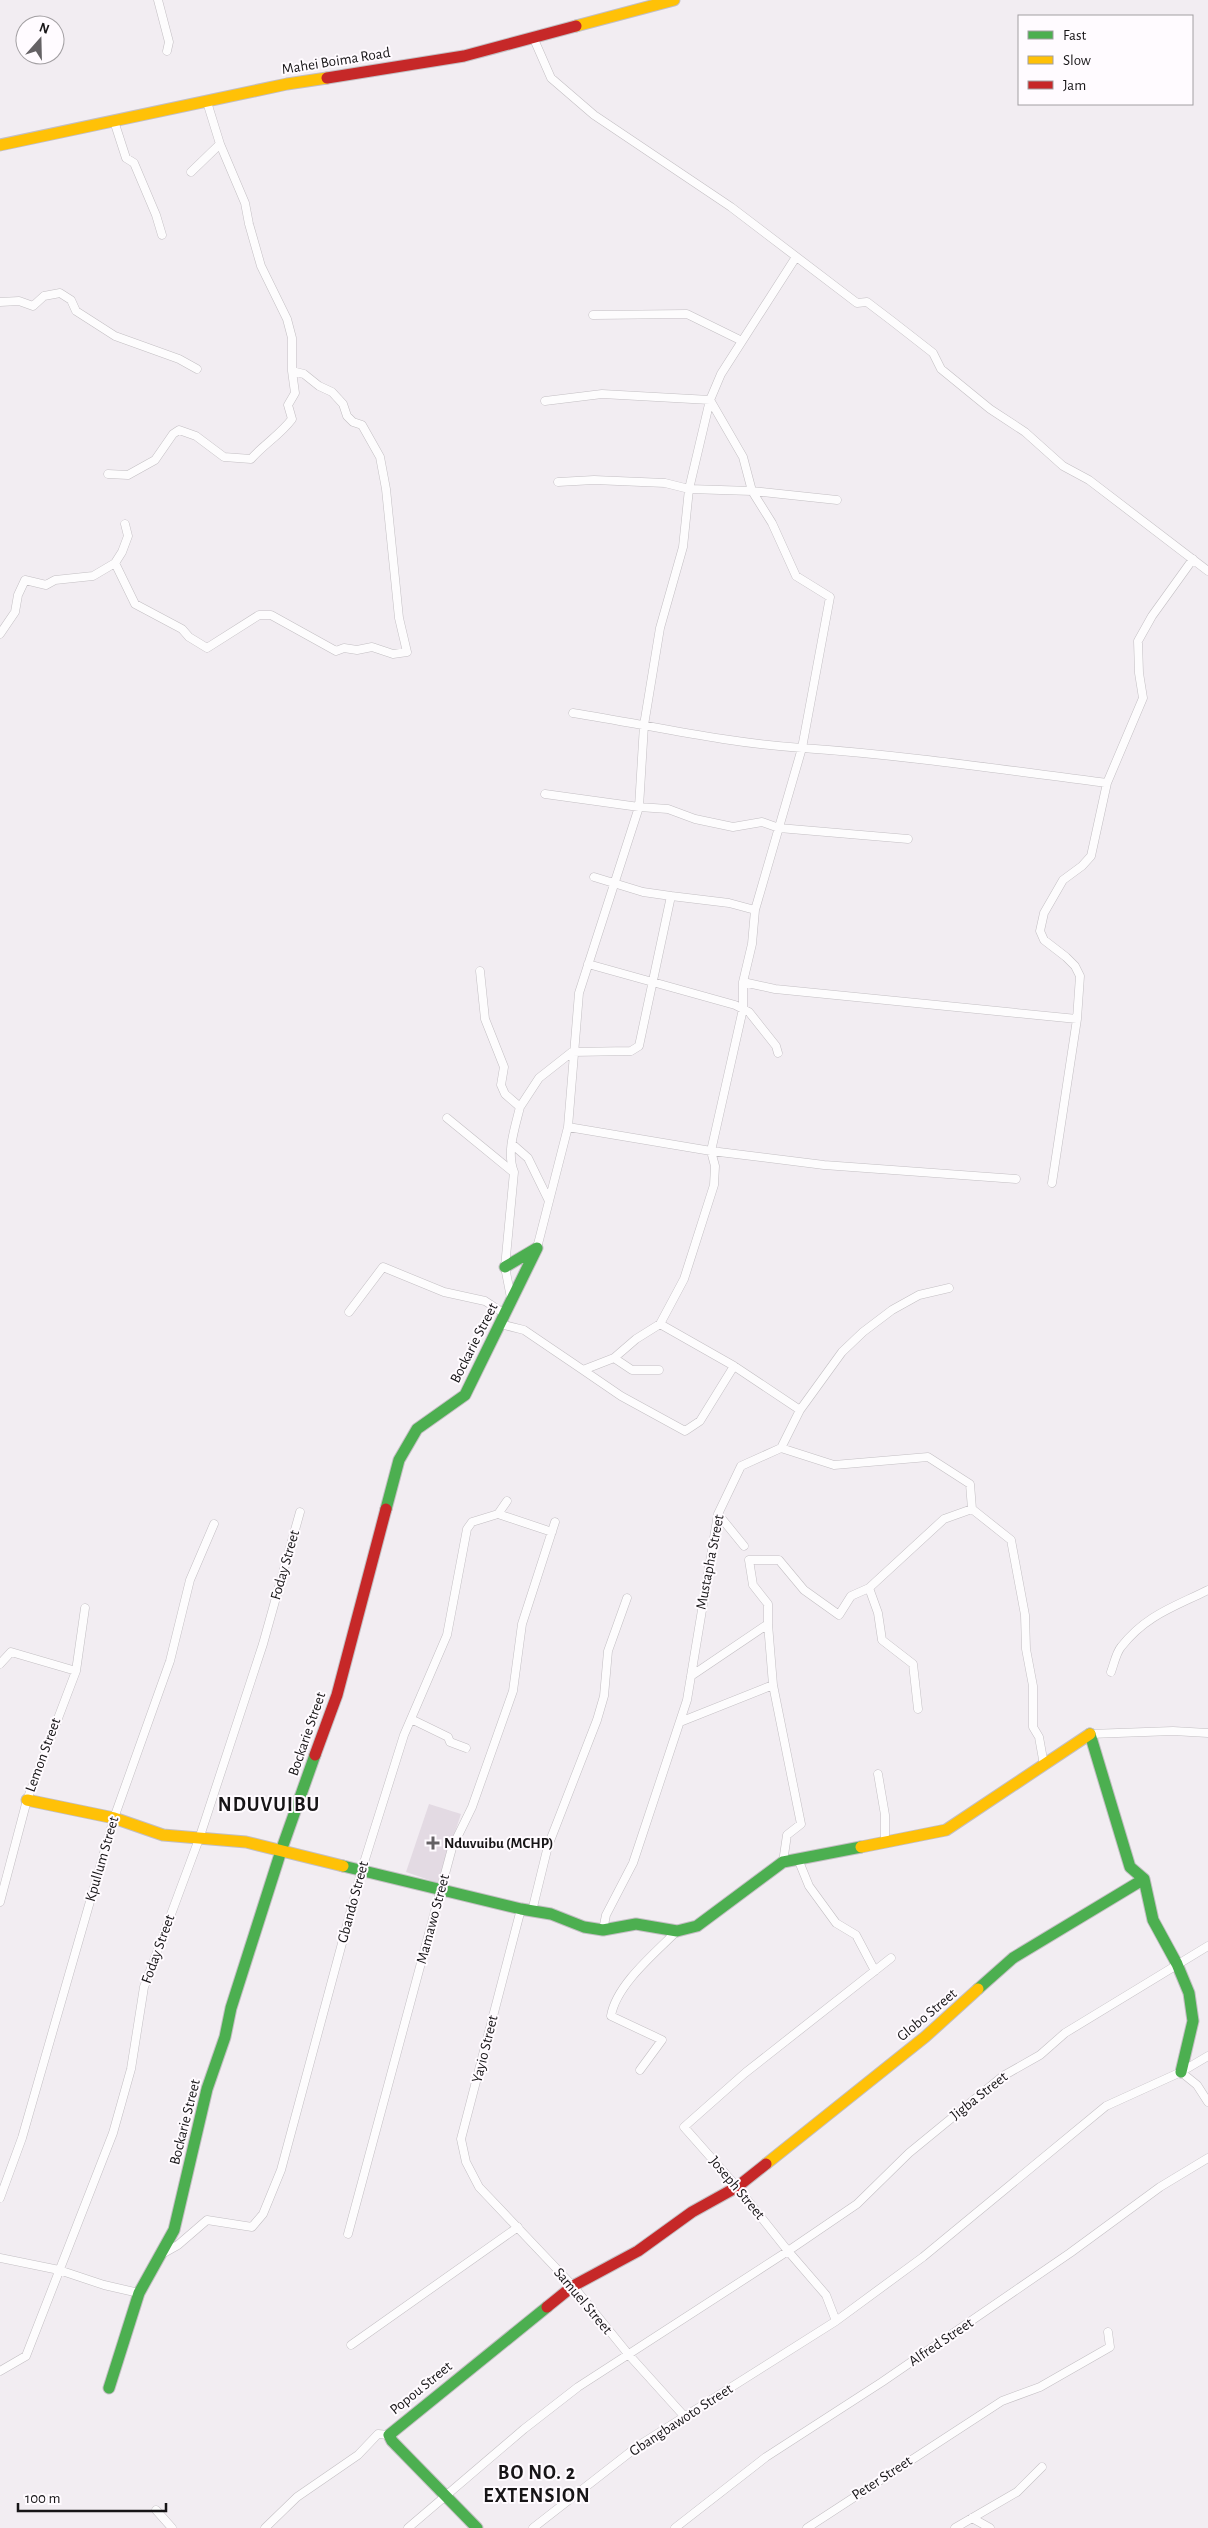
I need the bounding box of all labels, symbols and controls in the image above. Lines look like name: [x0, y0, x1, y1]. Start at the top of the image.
north arrow: [15, 15, 65, 65]
legend: [1018, 15, 1193, 105]
text: N: [37, 20, 51, 37]
text: Fast: [1063, 28, 1087, 43]
street label: Mahei Boima Road: [281, 45, 392, 77]
text: Slow: [1063, 53, 1091, 68]
text: Jam: [1063, 78, 1086, 93]
street label: Bockarie Street: [447, 1300, 501, 1385]
street label: Mustapha Street: [693, 1513, 727, 1611]
street label: Foday Street: [268, 1528, 302, 1602]
street label: Bockarie Street: [286, 1690, 328, 1778]
street label: Lemon Street: [23, 1716, 63, 1794]
district label: NDUVUIBU: [218, 1795, 320, 1815]
street label: Kpullum Street: [83, 1814, 121, 1903]
marker: Nduvuibu (MCHP): [426, 1836, 440, 1850]
place label: Nduvuibu (MCHP): [444, 1836, 553, 1851]
street label: Gbando Street: [335, 1859, 371, 1945]
street label: Mamawo Street: [414, 1872, 452, 1966]
street label: Foday Street: [139, 1912, 177, 1985]
street label: Globo Street: [894, 1986, 960, 2044]
street label: Yayio Street: [469, 2014, 501, 2084]
street label: Jigba Street: [948, 2069, 1011, 2123]
street label: Bockarie Street: [167, 2078, 203, 2166]
street label: Joseph Street: [706, 2154, 768, 2223]
street label: Samuel Street: [551, 2265, 615, 2337]
street label: Alfred Street: [906, 2315, 976, 2369]
street label: Popou Street: [387, 2358, 455, 2417]
street label: Gbangbawoto Street: [627, 2381, 736, 2459]
street label: Peter Street: [849, 2453, 915, 2503]
district label: BO NO. 2 EXTENSION: [483, 2463, 591, 2506]
scale bar: [18, 2480, 165, 2512]
text: 100 m: [25, 2491, 60, 2506]

